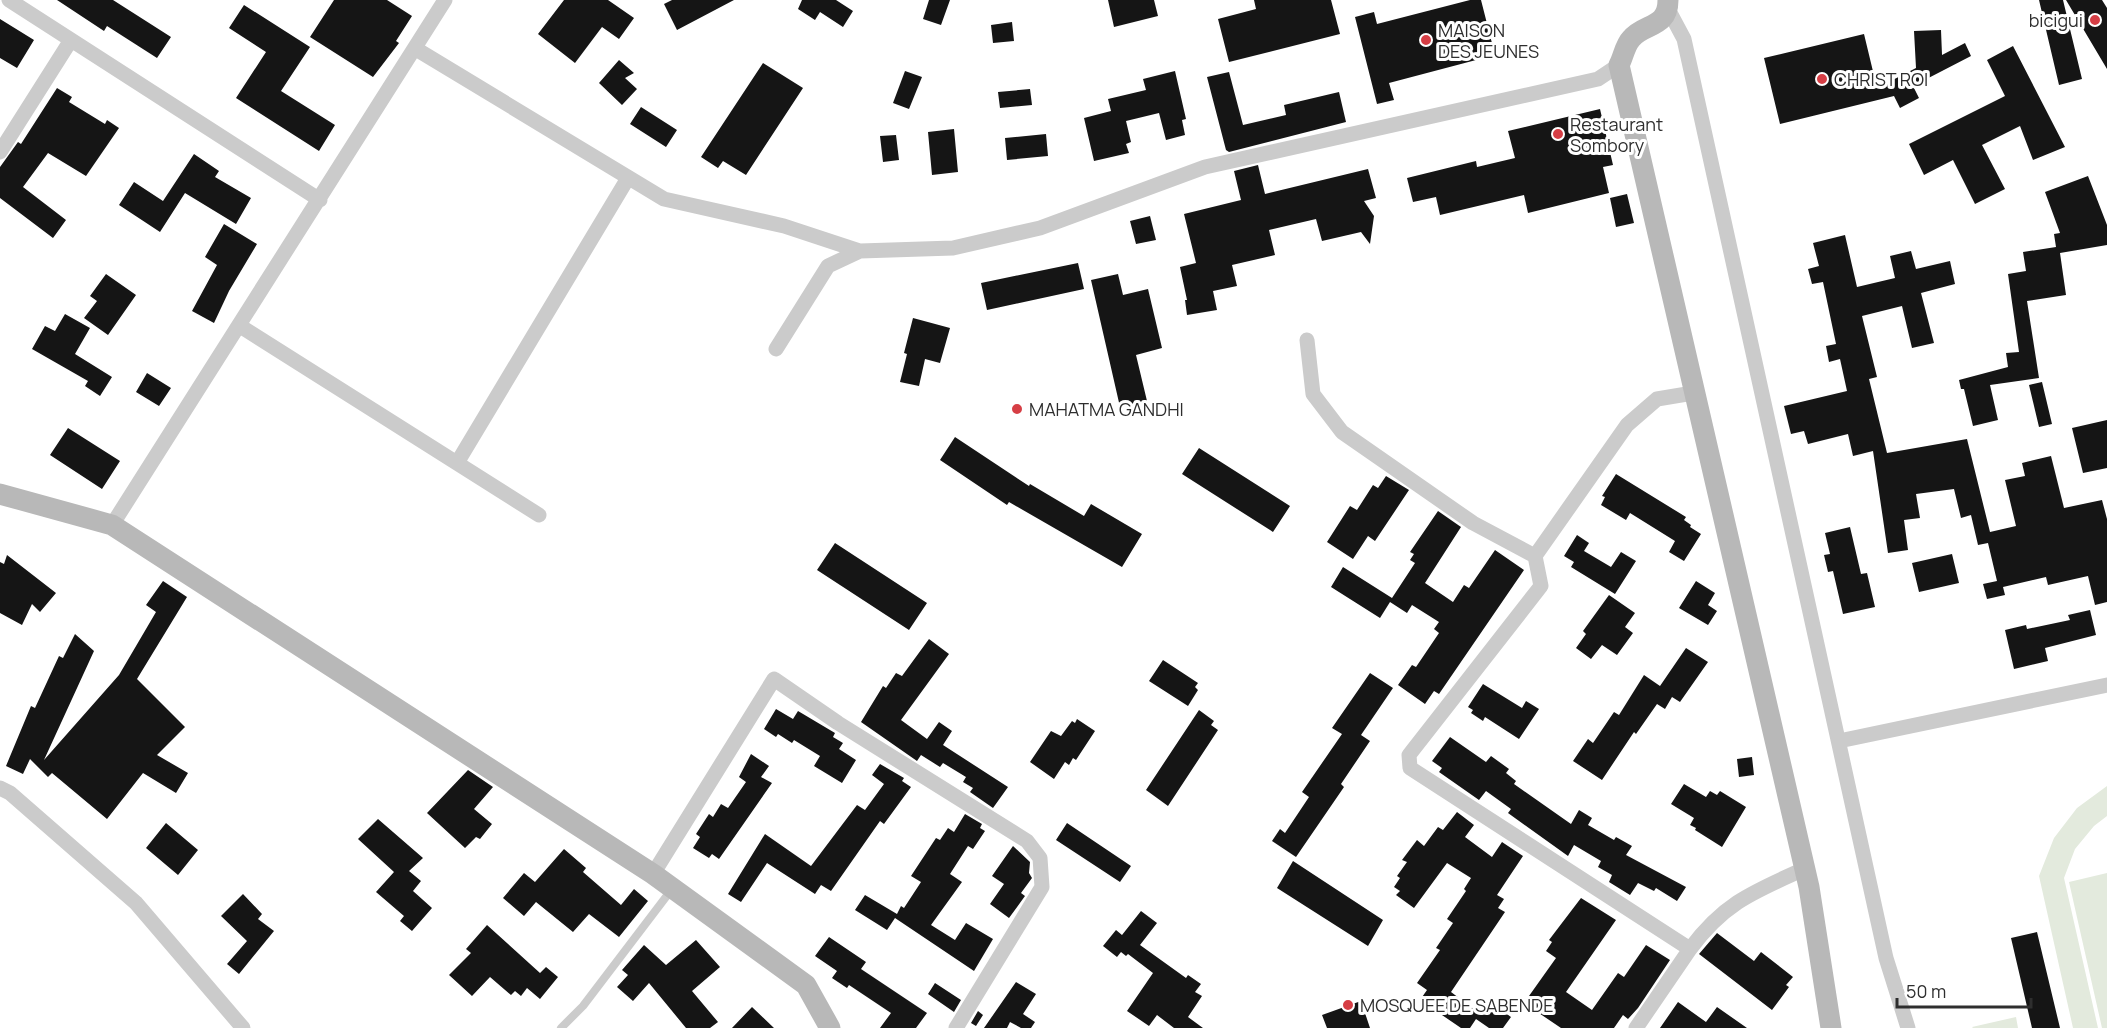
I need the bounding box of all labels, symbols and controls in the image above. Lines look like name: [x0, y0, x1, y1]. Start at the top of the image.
place label: bicigui: [2029, 8, 2083, 32]
marker: bicigui: [2088, 13, 2102, 27]
place label: MAISON DES JEUNES: [1438, 18, 1539, 63]
marker: MAISON DES JEUNES: [1419, 33, 1433, 47]
place label: CHRIST ROI: [1834, 67, 1928, 91]
marker: CHRIST ROI: [1815, 72, 1829, 86]
place label: Restaurant Sombory: [1570, 112, 1663, 157]
marker: Restaurant Sombory: [1551, 127, 1565, 141]
place label: MAHATMA GANDHI: [1029, 397, 1184, 421]
marker: MAHATMA GANDHI: [1010, 402, 1024, 416]
scale bar: [1897, 971, 2030, 1009]
text: 50 m: [1906, 979, 1946, 1003]
place label: MOSQUEE DE SABENDE: [1360, 993, 1553, 1017]
marker: MOSQUEE DE SABENDE: [1341, 998, 1355, 1012]

